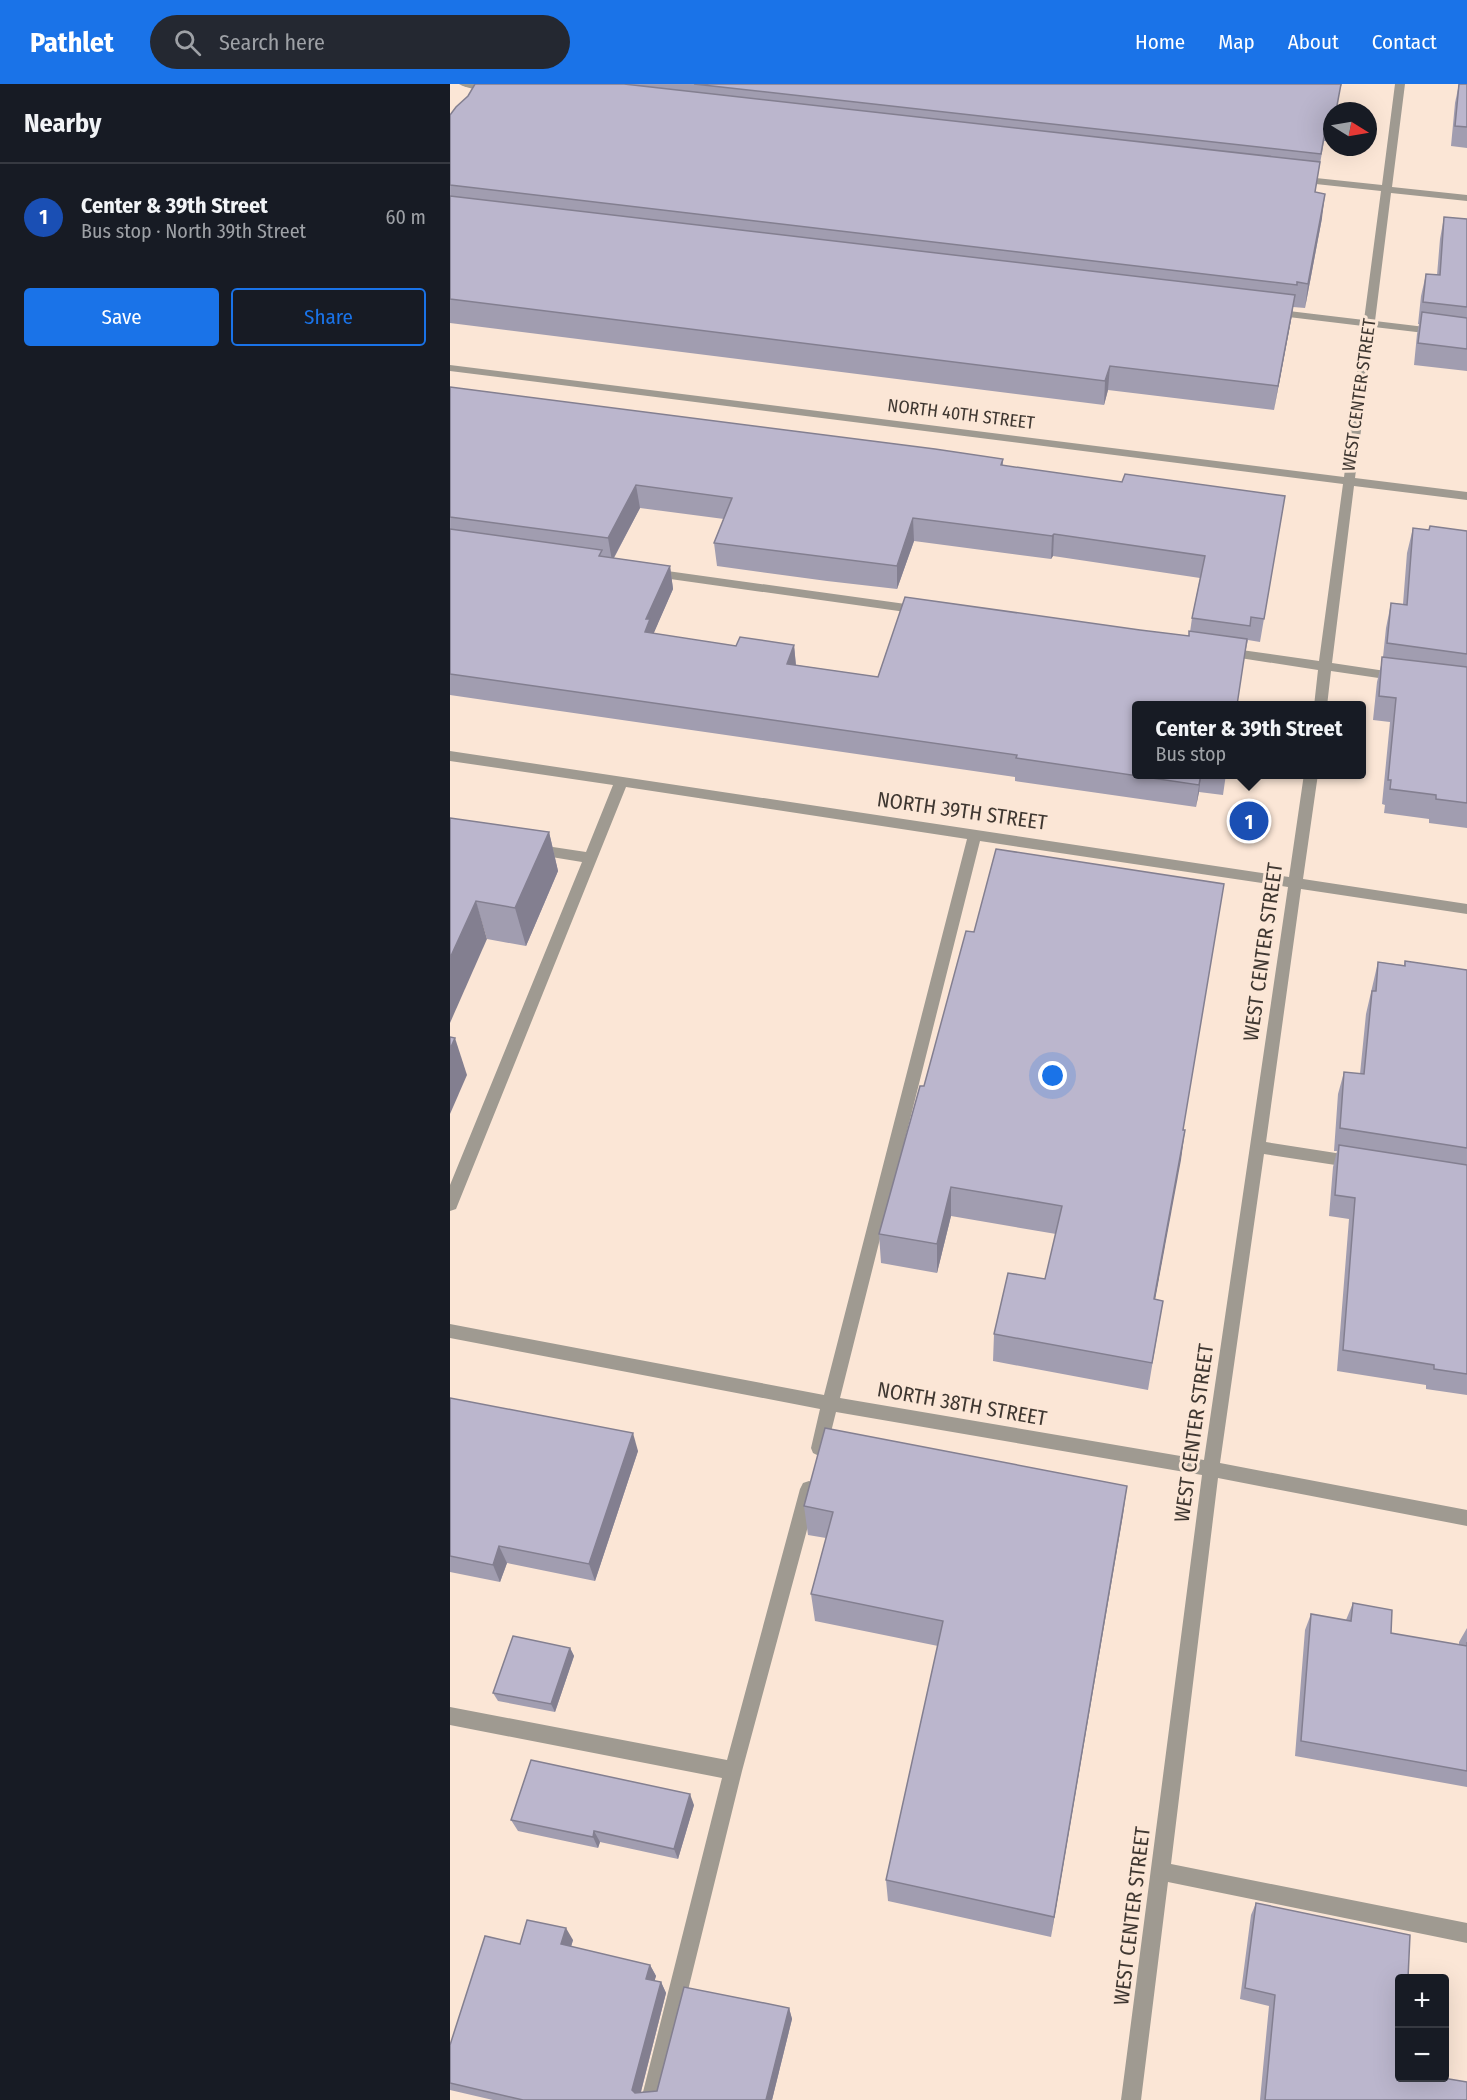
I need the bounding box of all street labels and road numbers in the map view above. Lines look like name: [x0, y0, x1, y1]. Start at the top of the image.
street label: WEST CENTER STREET: [1337, 317, 1381, 473]
street label: NORTH 40TH STREET: [886, 394, 1036, 434]
street label: NORTH 39TH STREET: [875, 786, 1049, 836]
street label: WEST CENTER STREET: [1238, 861, 1288, 1043]
street label: WEST CENTER STREET: [1169, 1342, 1219, 1524]
street label: NORTH 38TH STREET: [875, 1376, 1049, 1432]
street label: WEST CENTER STREET: [1108, 1825, 1156, 2007]

